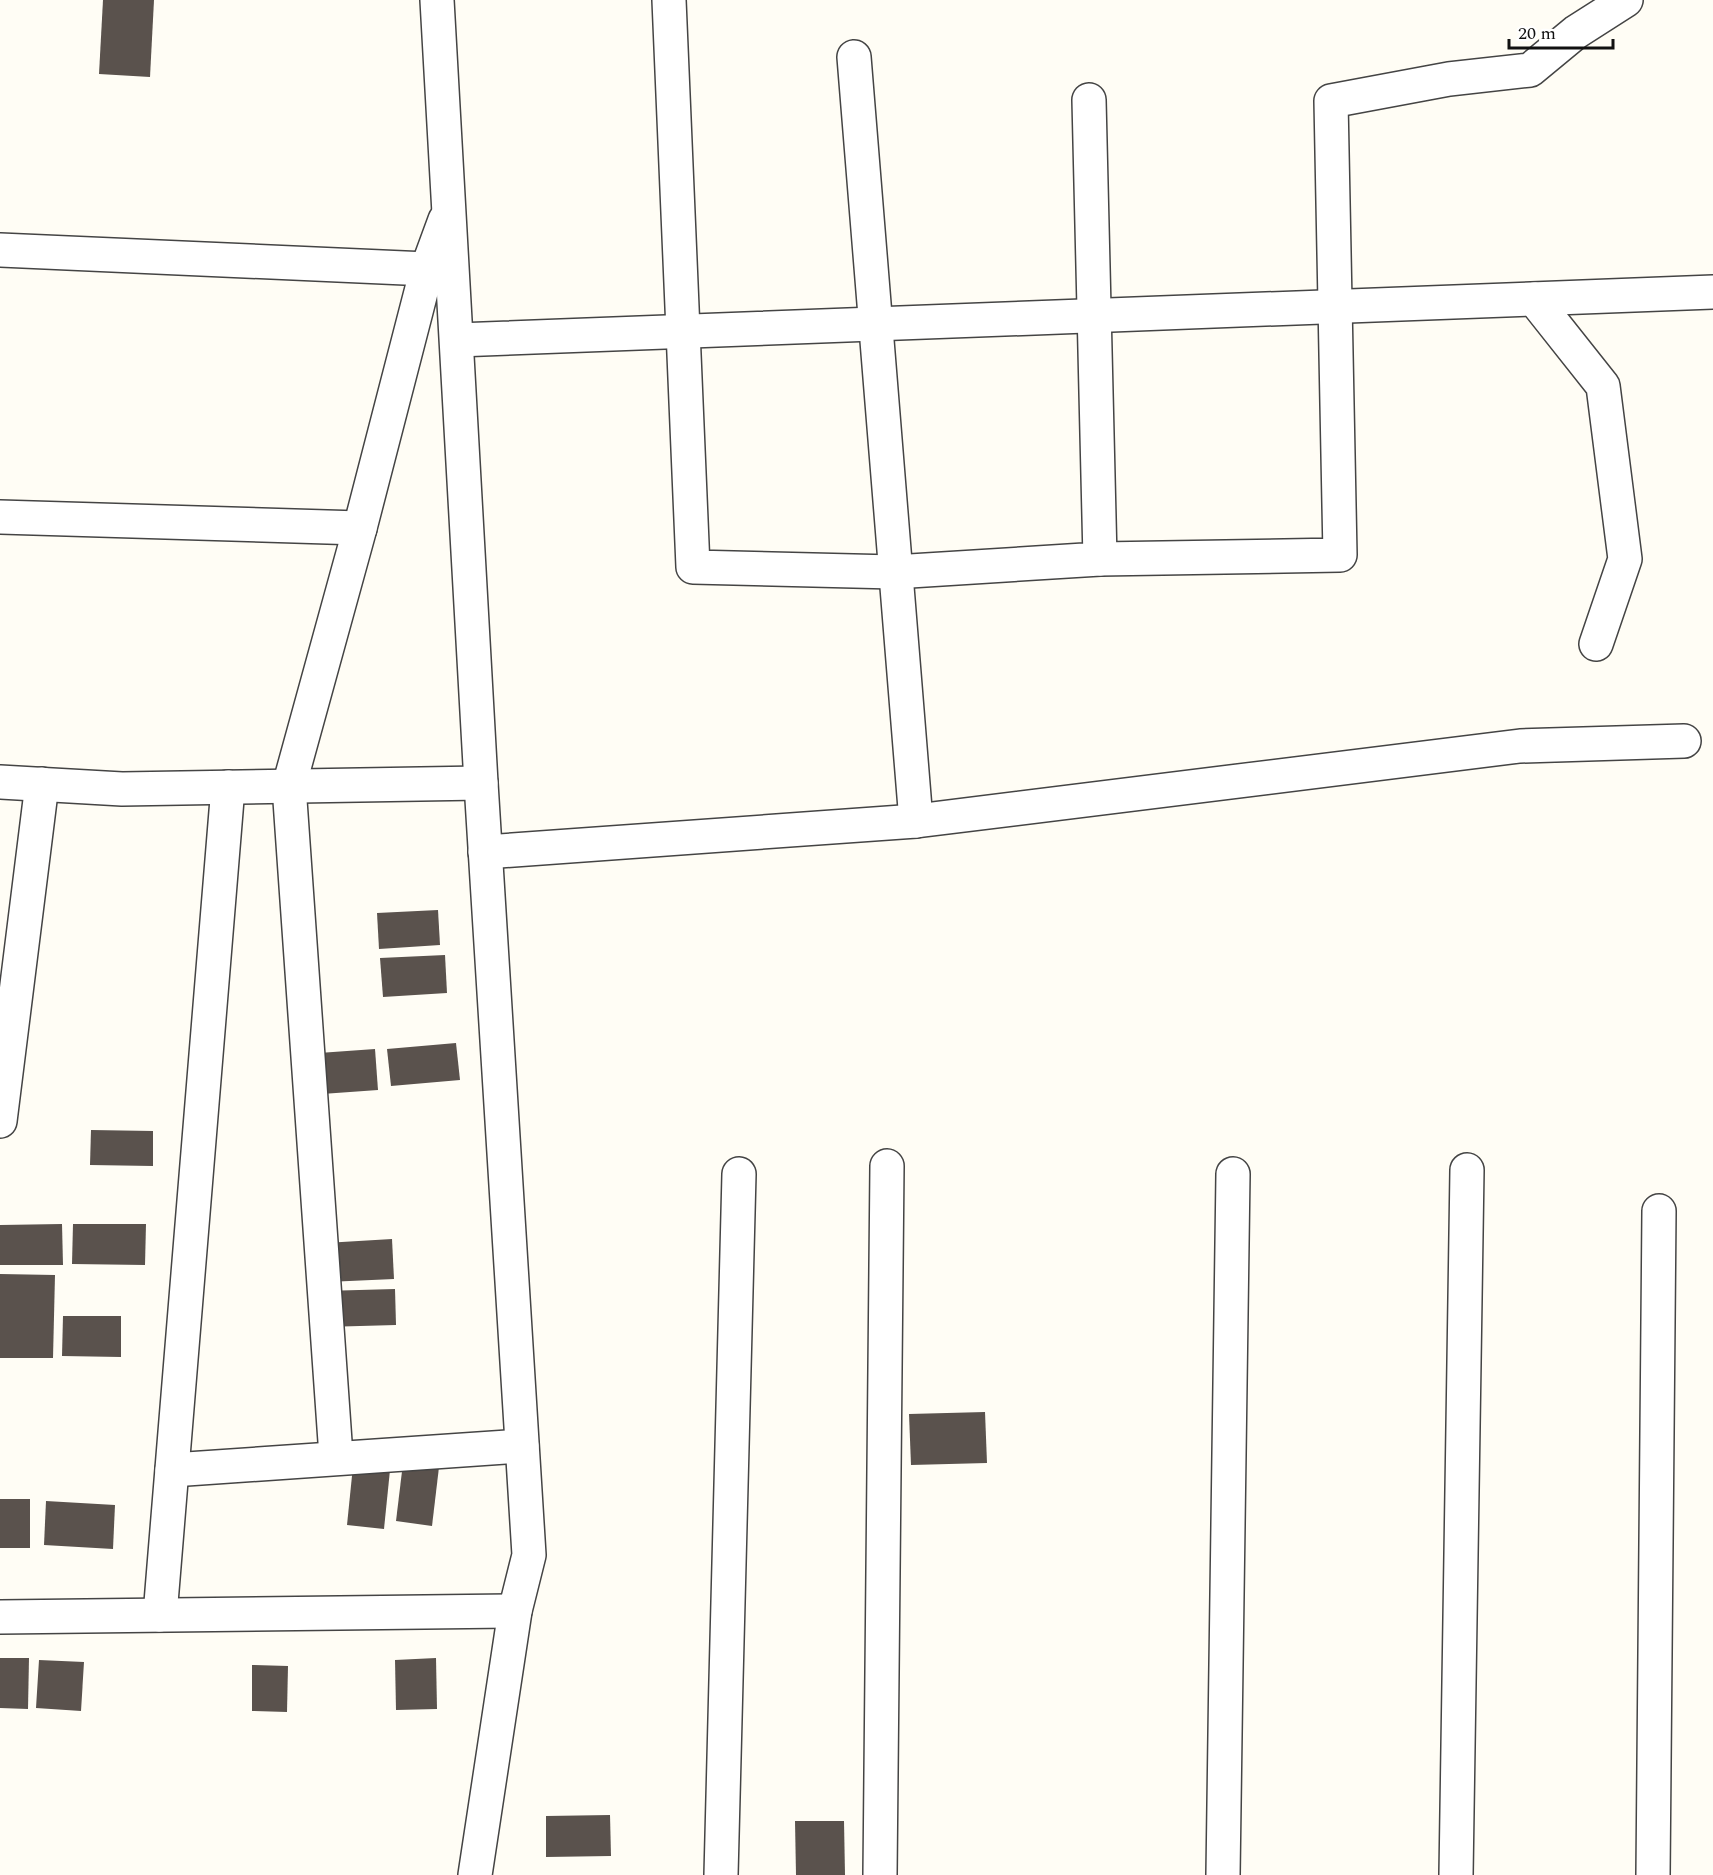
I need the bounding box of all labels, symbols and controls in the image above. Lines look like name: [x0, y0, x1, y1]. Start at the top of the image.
scale bar: [1509, 12, 1612, 50]
text: 20 m: [1518, 20, 1556, 47]

